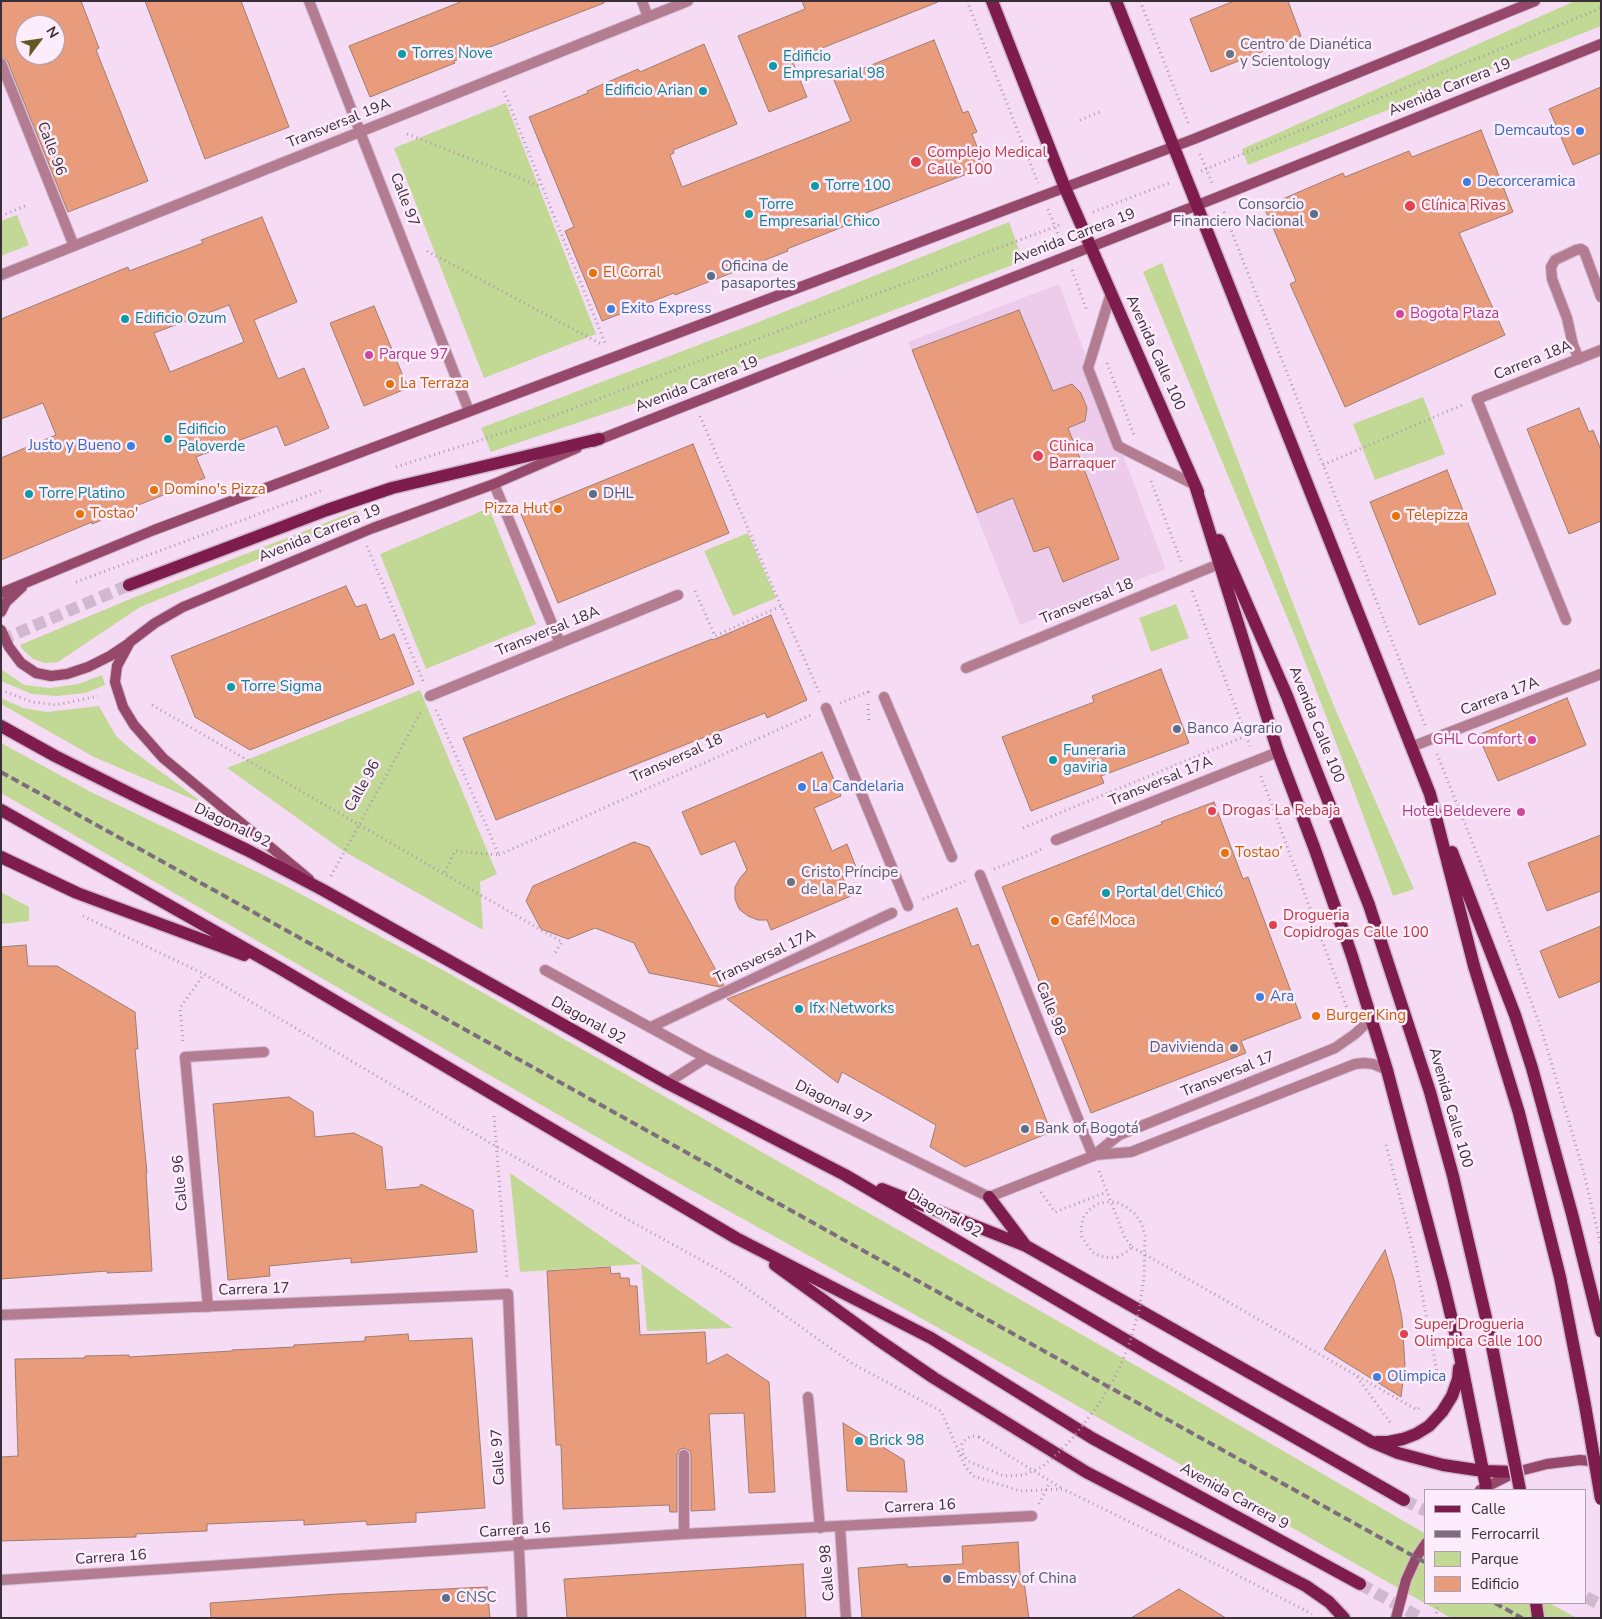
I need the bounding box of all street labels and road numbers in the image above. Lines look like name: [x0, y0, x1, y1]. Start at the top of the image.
street label: Avenida Carrera 19: [1386, 55, 1514, 121]
street label: Transversal 19A: [285, 95, 393, 153]
street label: Calle 96: [32, 119, 70, 179]
street label: Calle 97: [385, 170, 423, 230]
street label: Avenida Carrera 19: [1010, 205, 1138, 269]
street label: Avenida Calle 100: [1122, 293, 1188, 413]
street label: Carrera 18A: [1491, 337, 1575, 385]
street label: Avenida Carrera 19: [633, 353, 761, 417]
street label: Avenida Carrera 19: [256, 501, 384, 567]
street label: Transversal 18: [1038, 575, 1136, 629]
street label: Transversal 18A: [494, 603, 602, 661]
street label: Avenida Calle 100: [1284, 664, 1348, 786]
street label: Carrera 17A: [1458, 674, 1542, 720]
street label: Transversal 18: [628, 731, 726, 787]
street label: Transversal 17A: [1107, 753, 1215, 811]
street label: Calle 96: [341, 757, 385, 815]
street label: Diagonal 92: [191, 800, 273, 852]
street label: Transversal 17A: [711, 926, 819, 988]
street label: Calle 98: [1031, 979, 1069, 1039]
street label: Diagonal 92: [548, 993, 628, 1049]
street label: Avenida Calle 100: [1424, 1046, 1476, 1170]
street label: Transversal 17: [1179, 1048, 1277, 1102]
street label: Diagonal 97: [792, 1077, 874, 1129]
street label: Calle 96: [170, 1154, 192, 1212]
street label: Diagonal 92: [904, 1186, 984, 1242]
street label: Carrera 17: [218, 1280, 290, 1300]
street label: Calle 97: [489, 1428, 509, 1486]
street label: Avenida Carrera 9: [1177, 1460, 1291, 1534]
street label: Carrera 16: [884, 1496, 956, 1518]
street label: Carrera 16: [479, 1520, 551, 1542]
street label: Calle 98: [817, 1544, 839, 1602]
street label: Carrera 16: [75, 1547, 147, 1569]

